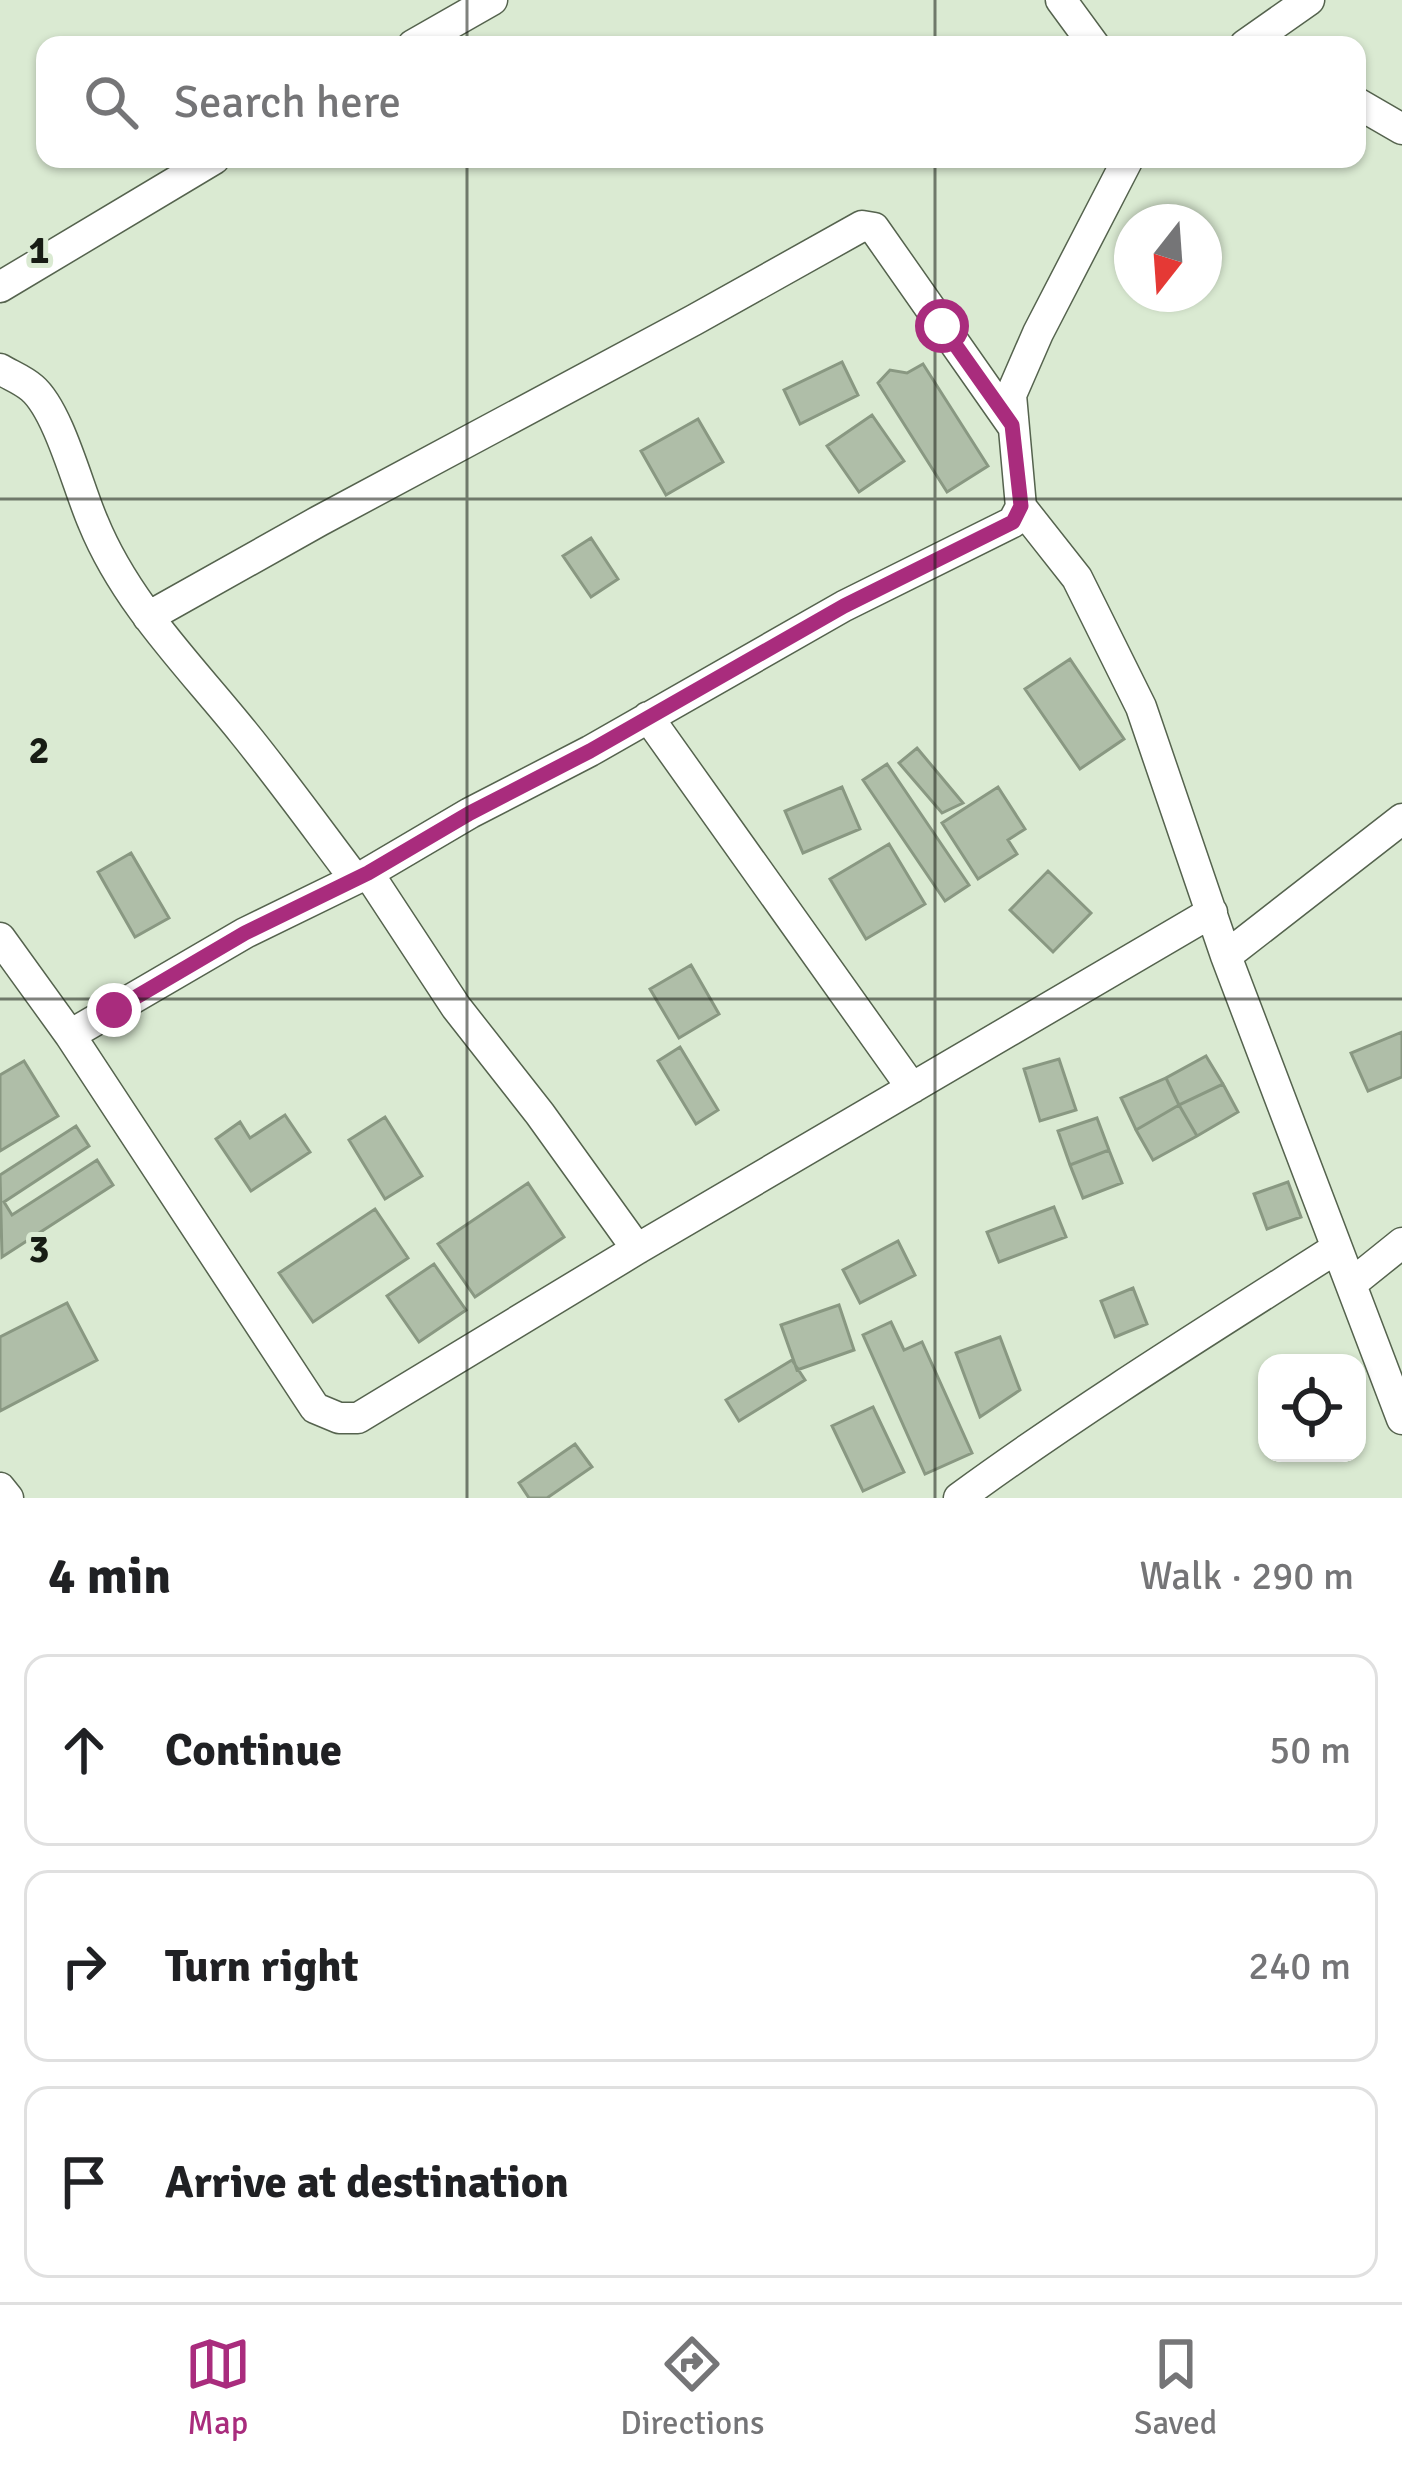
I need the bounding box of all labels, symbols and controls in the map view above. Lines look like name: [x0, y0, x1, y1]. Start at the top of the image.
search box: [36, 36, 1366, 168]
icon: search: [78, 69, 144, 135]
text: Search here: [174, 75, 401, 130]
north arrow: [1114, 204, 1222, 312]
text: 1: [28, 226, 50, 274]
route start: [915, 299, 969, 353]
text: 2: [28, 726, 50, 774]
route end: [87, 983, 141, 1037]
text: 3: [28, 1225, 50, 1273]
map controls: [1258, 1354, 1366, 1462]
button: locate: [1258, 1354, 1366, 1462]
text: 4 min: [48, 1545, 171, 1608]
text: Walk · 290 m: [1140, 1552, 1354, 1600]
icon: ahead: [51, 1717, 117, 1783]
text: Continue: [165, 1723, 342, 1778]
text: 50 m: [1269, 1726, 1351, 1774]
icon: right: [51, 1933, 117, 1999]
text: Turn right: [165, 1939, 359, 1994]
text: 240 m: [1248, 1942, 1351, 1990]
icon: arrive: [51, 2149, 117, 2215]
text: Arrive at destination: [165, 2155, 569, 2210]
tab: Map: [185, 2331, 251, 2444]
tab: Directions: [620, 2331, 765, 2444]
tab: Saved: [1134, 2331, 1217, 2444]

